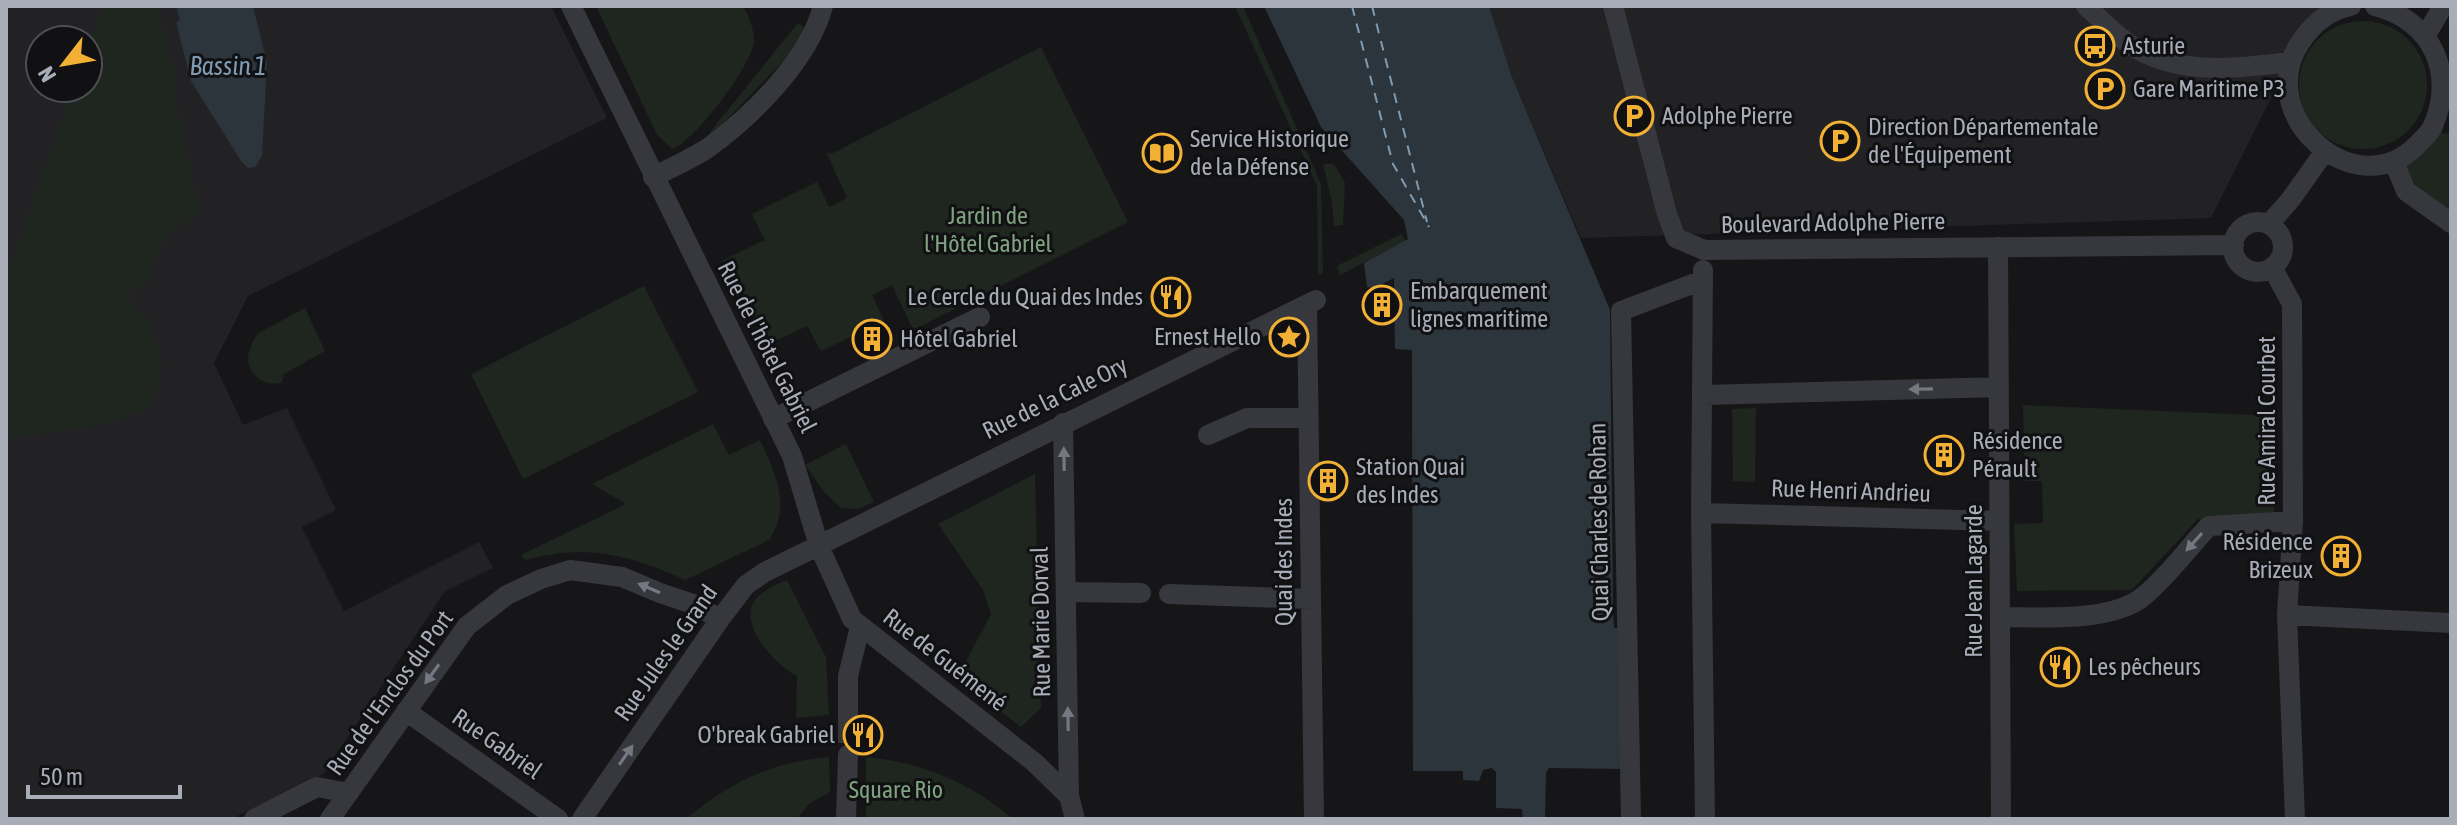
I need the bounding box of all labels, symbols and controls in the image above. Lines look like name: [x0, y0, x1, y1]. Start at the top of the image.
north arrow: [24, 24, 104, 104]
bus stop icon: Asturie: [2074, 25, 2116, 67]
place label: Asturie: [2123, 32, 2185, 59]
water label: Bassin 1: [189, 51, 267, 81]
text: N: [32, 62, 61, 87]
parking icon: Gare Maritime P3: [2084, 68, 2126, 110]
place label: Gare Maritime P3: [2133, 75, 2285, 102]
parking icon: Adolphe Pierre: [1613, 95, 1655, 137]
place label: Adolphe Pierre: [1662, 102, 1793, 129]
place label: Direction Départementale de l'Équipement: [1868, 113, 2099, 168]
parking icon: Direction Départementale de l'Équipement: [1819, 120, 1861, 162]
place label: Service Historique de la Défense: [1190, 125, 1349, 180]
library icon: Service Historique de la Défense: [1141, 132, 1183, 174]
park label: Jardin de l'Hôtel Gabriel: [924, 202, 1053, 257]
street label: Boulevard Adolphe Pierre: [1721, 207, 1945, 238]
street label: Rue de l'hôtel Gabriel: [713, 256, 823, 438]
restaurant icon: Le Cercle du Quai des Indes: [1150, 276, 1192, 318]
place label: Embarquement lignes maritime: [1410, 277, 1548, 332]
place label: Le Cercle du Quai des Indes: [907, 283, 1143, 310]
building icon: Embarquement lignes maritime: [1361, 284, 1403, 326]
place icon: Ernest Hello: [1268, 316, 1310, 358]
building icon: Hôtel Gabriel: [851, 318, 893, 360]
place label: Ernest Hello: [1154, 323, 1261, 350]
place label: Hôtel Gabriel: [900, 325, 1018, 352]
street label: Rue Amiral Courbet: [2253, 336, 2280, 506]
street label: Rue de la Cale Ory: [978, 351, 1132, 444]
one-way arrow: [1908, 383, 1933, 395]
street label: Quai Charles de Rohan: [1583, 423, 1614, 621]
place label: Résidence Pérault: [1972, 427, 2063, 482]
building icon: Résidence Pérault: [1923, 434, 1965, 476]
one-way arrow: [1058, 446, 1070, 471]
place label: Station Quai des Indes: [1356, 453, 1465, 508]
building icon: Station Quai des Indes: [1307, 460, 1349, 502]
street label: Rue Henri Andrieu: [1771, 474, 1931, 507]
street label: Quai des Indes: [1270, 498, 1297, 626]
street label: Rue Jean Lagarde: [1960, 504, 1987, 658]
place label: Résidence Brizeux: [2222, 528, 2313, 583]
one-way arrow: [2186, 531, 2203, 551]
building icon: Résidence Brizeux: [2320, 535, 2362, 577]
street label: Rue Marie Dorval: [1026, 546, 1055, 698]
street label: Rue Jules le Grand: [609, 580, 722, 726]
one-way arrow: [637, 582, 661, 595]
street label: Rue de Guémené: [878, 603, 1012, 716]
street label: Rue de l'Enclos du Port: [321, 605, 458, 780]
restaurant icon: Les pêcheurs: [2039, 646, 2081, 688]
place label: Les pêcheurs: [2088, 653, 2201, 680]
one-way arrow: [425, 664, 441, 685]
street label: Rue Gabriel: [447, 703, 548, 785]
one-way arrow: [1062, 705, 1074, 731]
restaurant icon: O'break Gabriel: [842, 714, 884, 756]
place label: O'break Gabriel: [698, 721, 836, 748]
one-way arrow: [619, 744, 634, 765]
scale bar: [28, 749, 180, 799]
text: 50 m: [40, 763, 83, 790]
park label: Square Rio: [849, 776, 943, 803]

